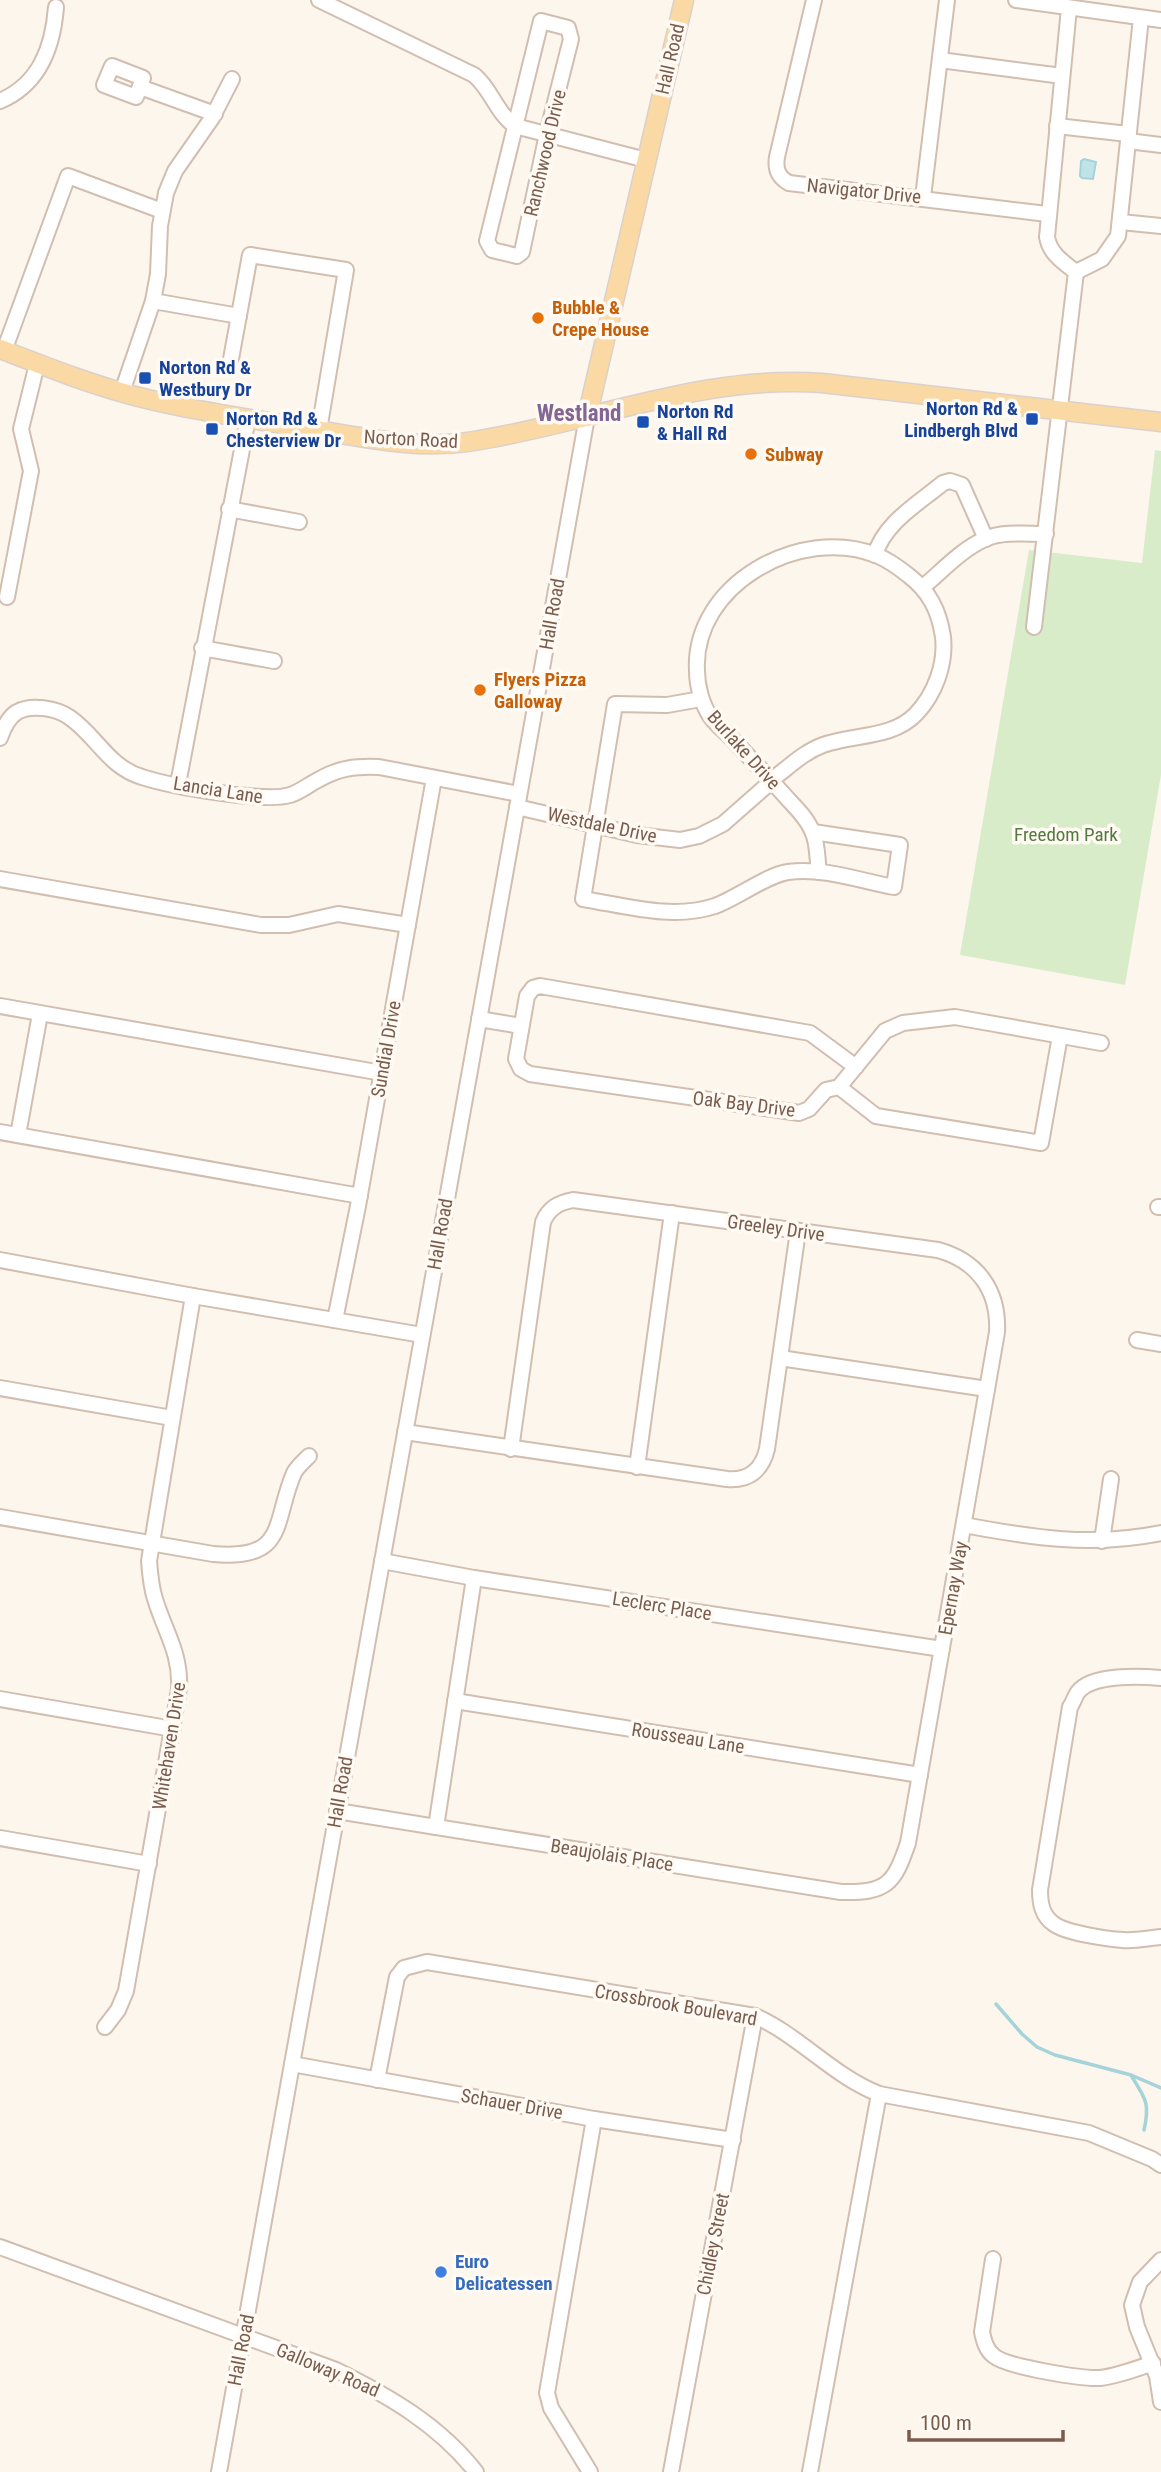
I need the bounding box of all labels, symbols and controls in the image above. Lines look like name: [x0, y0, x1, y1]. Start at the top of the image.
street label: Hall Road: [651, 21, 689, 97]
street label: Ranchwood Drive: [519, 87, 571, 219]
street label: Navigator Drive: [806, 174, 922, 208]
place label: Bubble & Crepe House: [552, 296, 649, 341]
marker: Bubble & Crepe House: [530, 310, 546, 326]
place label: Norton Rd & Westbury Dr: [159, 356, 252, 401]
marker: Norton Rd & Westbury Dr: [137, 370, 153, 386]
place label: Norton Rd & Lindbergh Blvd: [904, 397, 1018, 442]
district label: Westland: [537, 400, 621, 427]
place label: Norton Rd & Hall Rd: [657, 400, 734, 445]
place label: Norton Rd & Chesterview Dr: [226, 407, 341, 452]
marker: Norton Rd & Lindbergh Blvd: [1024, 411, 1040, 427]
marker: Norton Rd & Hall Rd: [635, 414, 651, 430]
marker: Norton Rd & Chesterview Dr: [204, 421, 220, 437]
street label: Norton Road: [363, 425, 459, 453]
place label: Subway: [765, 443, 824, 466]
marker: Subway: [743, 446, 759, 462]
street label: Hall Road: [534, 576, 570, 652]
place label: Flyers Pizza Galloway: [494, 668, 586, 713]
marker: Flyers Pizza Galloway: [472, 682, 488, 698]
street label: Burlake Drive: [703, 706, 786, 794]
street label: Lancia Lane: [172, 772, 264, 808]
street label: Westdale Drive: [545, 802, 659, 848]
park label: Freedom Park: [1014, 823, 1118, 846]
street label: Sundial Drive: [366, 999, 406, 1099]
street label: Oak Bay Drive: [691, 1086, 797, 1122]
street label: Hall Road: [422, 1196, 458, 1272]
street label: Greeley Drive: [726, 1210, 826, 1246]
street label: Epernay Way: [933, 1539, 973, 1637]
street label: Leclerc Place: [611, 1587, 713, 1625]
street label: Whitehaven Drive: [148, 1680, 190, 1812]
street label: Rousseau Lane: [630, 1718, 746, 1758]
street label: Hall Road: [322, 1754, 358, 1830]
street label: Beaujolais Place: [549, 1834, 675, 1876]
street label: Crossbrook Boulevard: [593, 1979, 759, 2031]
street label: Schauer Drive: [459, 2084, 565, 2124]
street label: Chidley Street: [692, 2191, 734, 2297]
place label: Euro Delicatessen: [455, 2250, 553, 2295]
marker: Euro Delicatessen: [433, 2264, 449, 2280]
street label: Hall Road: [223, 2312, 259, 2388]
street label: Galloway Road: [273, 2338, 383, 2402]
scale bar: [909, 2398, 1063, 2442]
text: 100 m: [920, 2411, 972, 2435]

